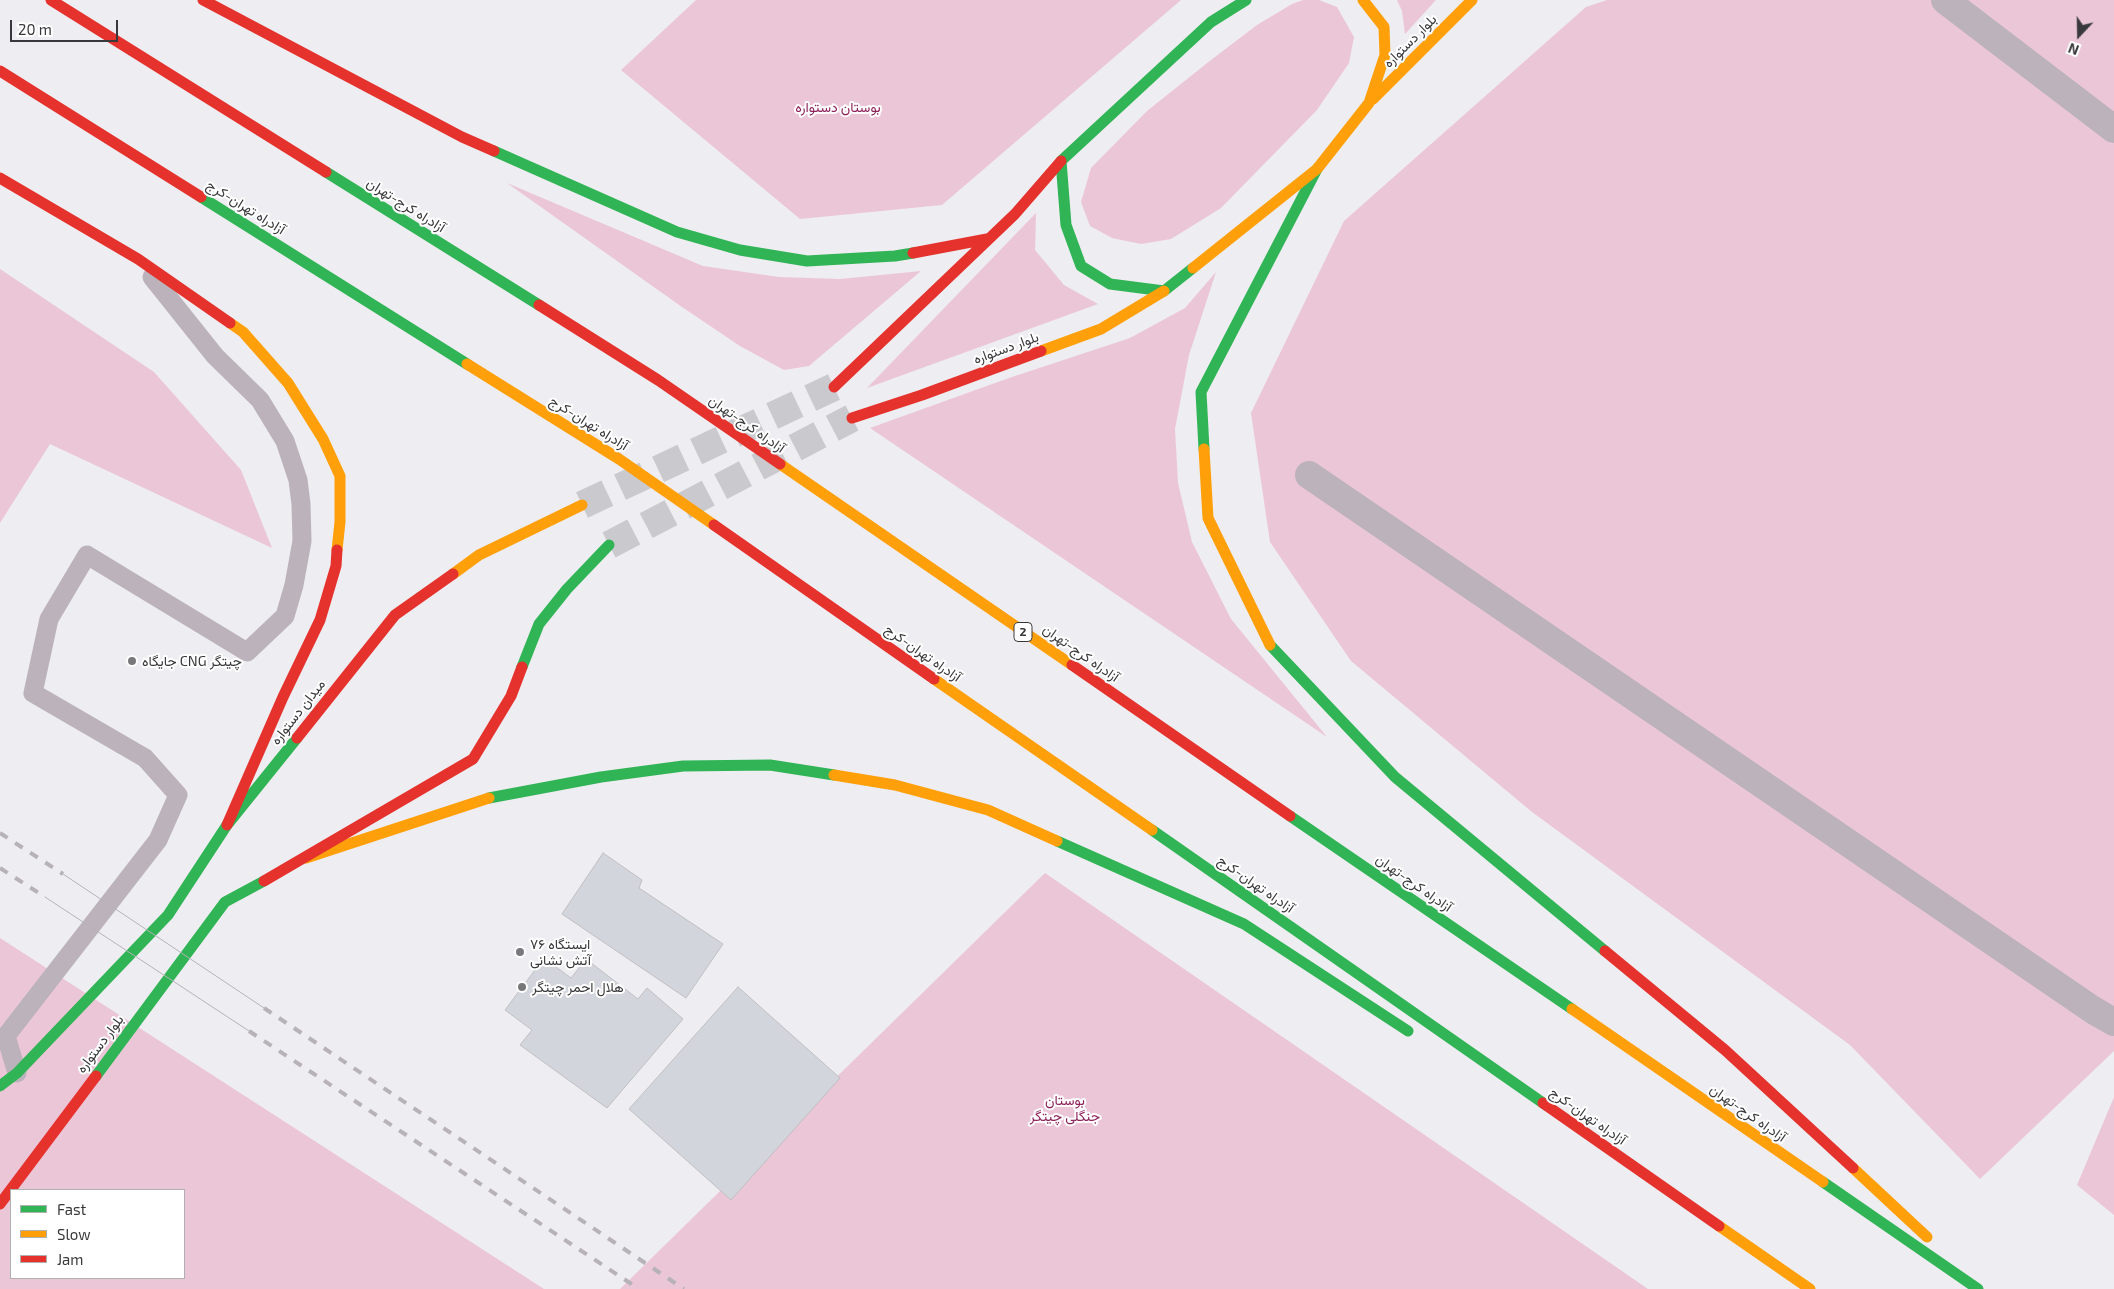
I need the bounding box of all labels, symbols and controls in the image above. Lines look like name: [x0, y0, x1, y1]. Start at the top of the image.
scale bar: [12, 10, 120, 42]
north arrow: [2054, 10, 2104, 60]
street label: بلوار دستواره: [1380, 11, 1440, 71]
text: 20 m: [18, 20, 52, 38]
text: N: [2066, 40, 2081, 59]
park label: بوستان دستواره: [795, 99, 881, 115]
street label: آزادراه کرج-تهران: [364, 174, 448, 236]
street label: آزادراه تهران-کرج: [204, 176, 288, 238]
street label: بلوار دستواره: [971, 328, 1041, 368]
street label: آزادراه کرج-تهران: [706, 391, 788, 457]
street label: آزادراه تهران-کرج: [547, 392, 631, 454]
street label: آزادراه تهران-کرج: [882, 620, 964, 686]
street label: آزادراه کرج-تهران: [1040, 620, 1122, 686]
road number: 2: [1014, 622, 1032, 642]
place label: جایگاه CNG چیتگر: [142, 653, 242, 669]
marker: جایگاه CNG چیتگر: [126, 655, 138, 667]
street label: میدان دستواره: [267, 676, 329, 748]
street label: آزادراه کرج-تهران: [1373, 850, 1455, 916]
street label: آزادراه تهران-کرج: [1215, 851, 1297, 917]
place label: ایستگاه ۷۶ آتش نشانی: [530, 936, 591, 969]
marker: ایستگاه ۷۶ آتش نشانی: [514, 946, 526, 958]
place label: هلال احمر چیتگر: [532, 979, 624, 995]
marker: هلال احمر چیتگر: [516, 981, 528, 993]
street label: بلوار دستواره: [73, 1012, 127, 1076]
street label: آزادراه کرج-تهران: [1707, 1080, 1789, 1146]
street label: آزادراه تهران-کرج: [1547, 1083, 1629, 1149]
park label: بوستان جنگلی چیتگر: [1030, 1092, 1100, 1124]
legend: [10, 1189, 185, 1279]
text: Fast: [57, 1200, 86, 1218]
text: Slow: [57, 1225, 91, 1243]
text: Jam: [57, 1250, 83, 1268]

